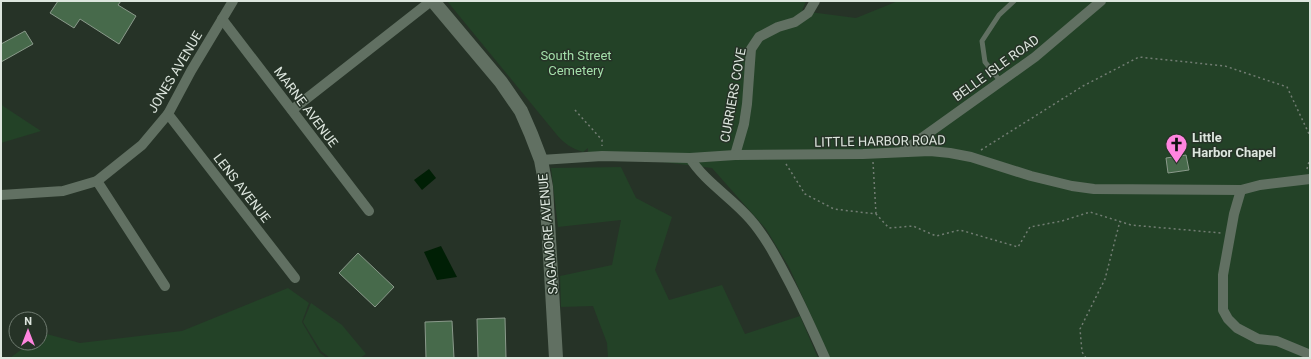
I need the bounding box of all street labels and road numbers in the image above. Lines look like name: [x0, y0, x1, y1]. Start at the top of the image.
street label: JONES AVENUE: [145, 29, 205, 115]
street label: BELLE ISLE ROAD: [950, 32, 1042, 104]
street label: CURRIERS COVE: [717, 47, 749, 143]
street label: MARNE AVENUE: [271, 64, 341, 150]
street label: LITTLE HARBOR ROAD: [814, 132, 946, 150]
street label: LENS AVENUE: [210, 151, 274, 225]
street label: SAGAMORE AVENUE: [535, 173, 561, 295]

